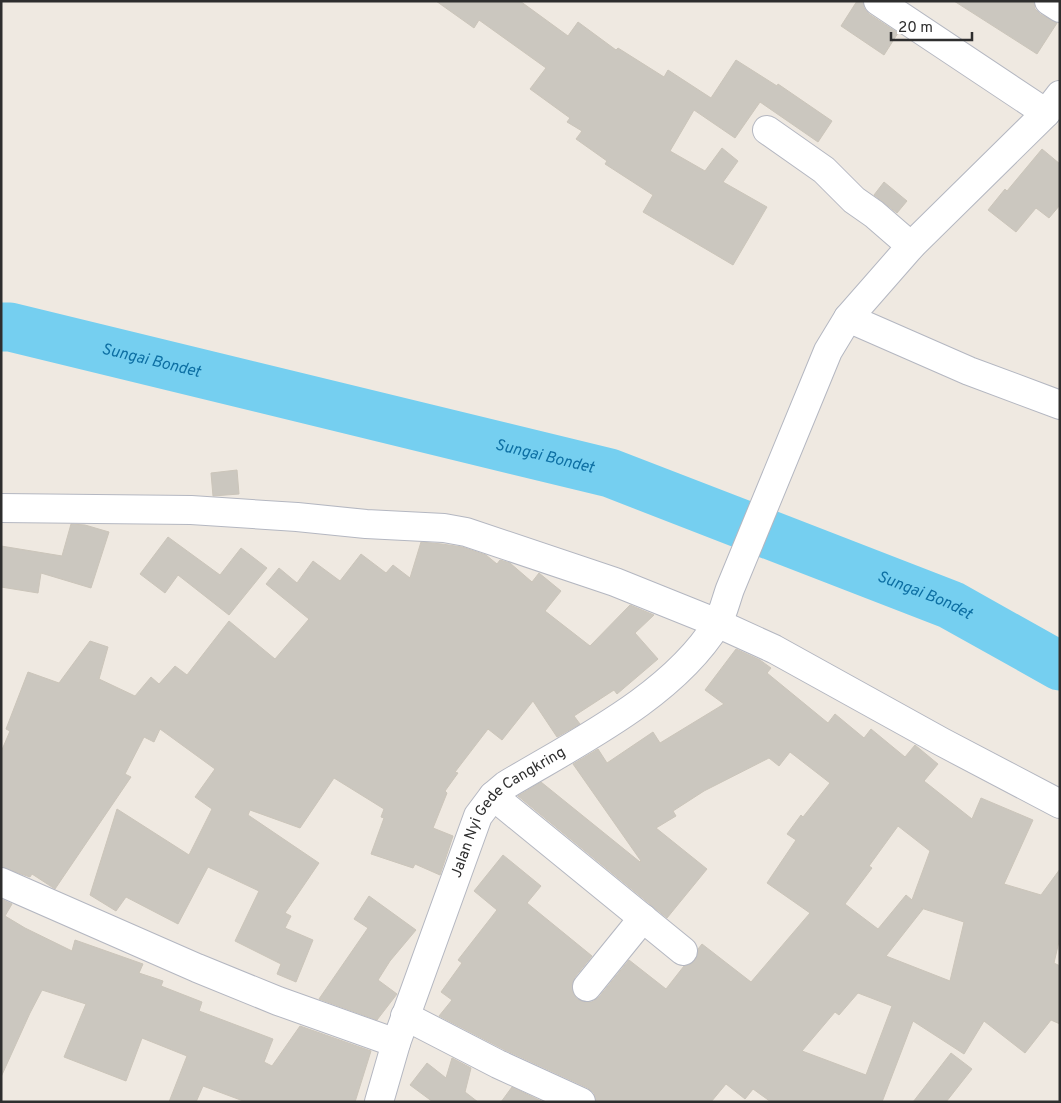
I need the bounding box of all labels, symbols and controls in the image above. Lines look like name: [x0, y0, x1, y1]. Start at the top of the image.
scale bar: [891, 10, 972, 42]
text: 20 m: [898, 19, 933, 38]
water label: Sungai Bondet: [99, 340, 204, 383]
water label: Sungai Bondet: [493, 435, 597, 479]
water label: Sungai Bondet: [874, 567, 977, 625]
street label: Jalan Nyi Gede Cangkring: [447, 743, 569, 880]

